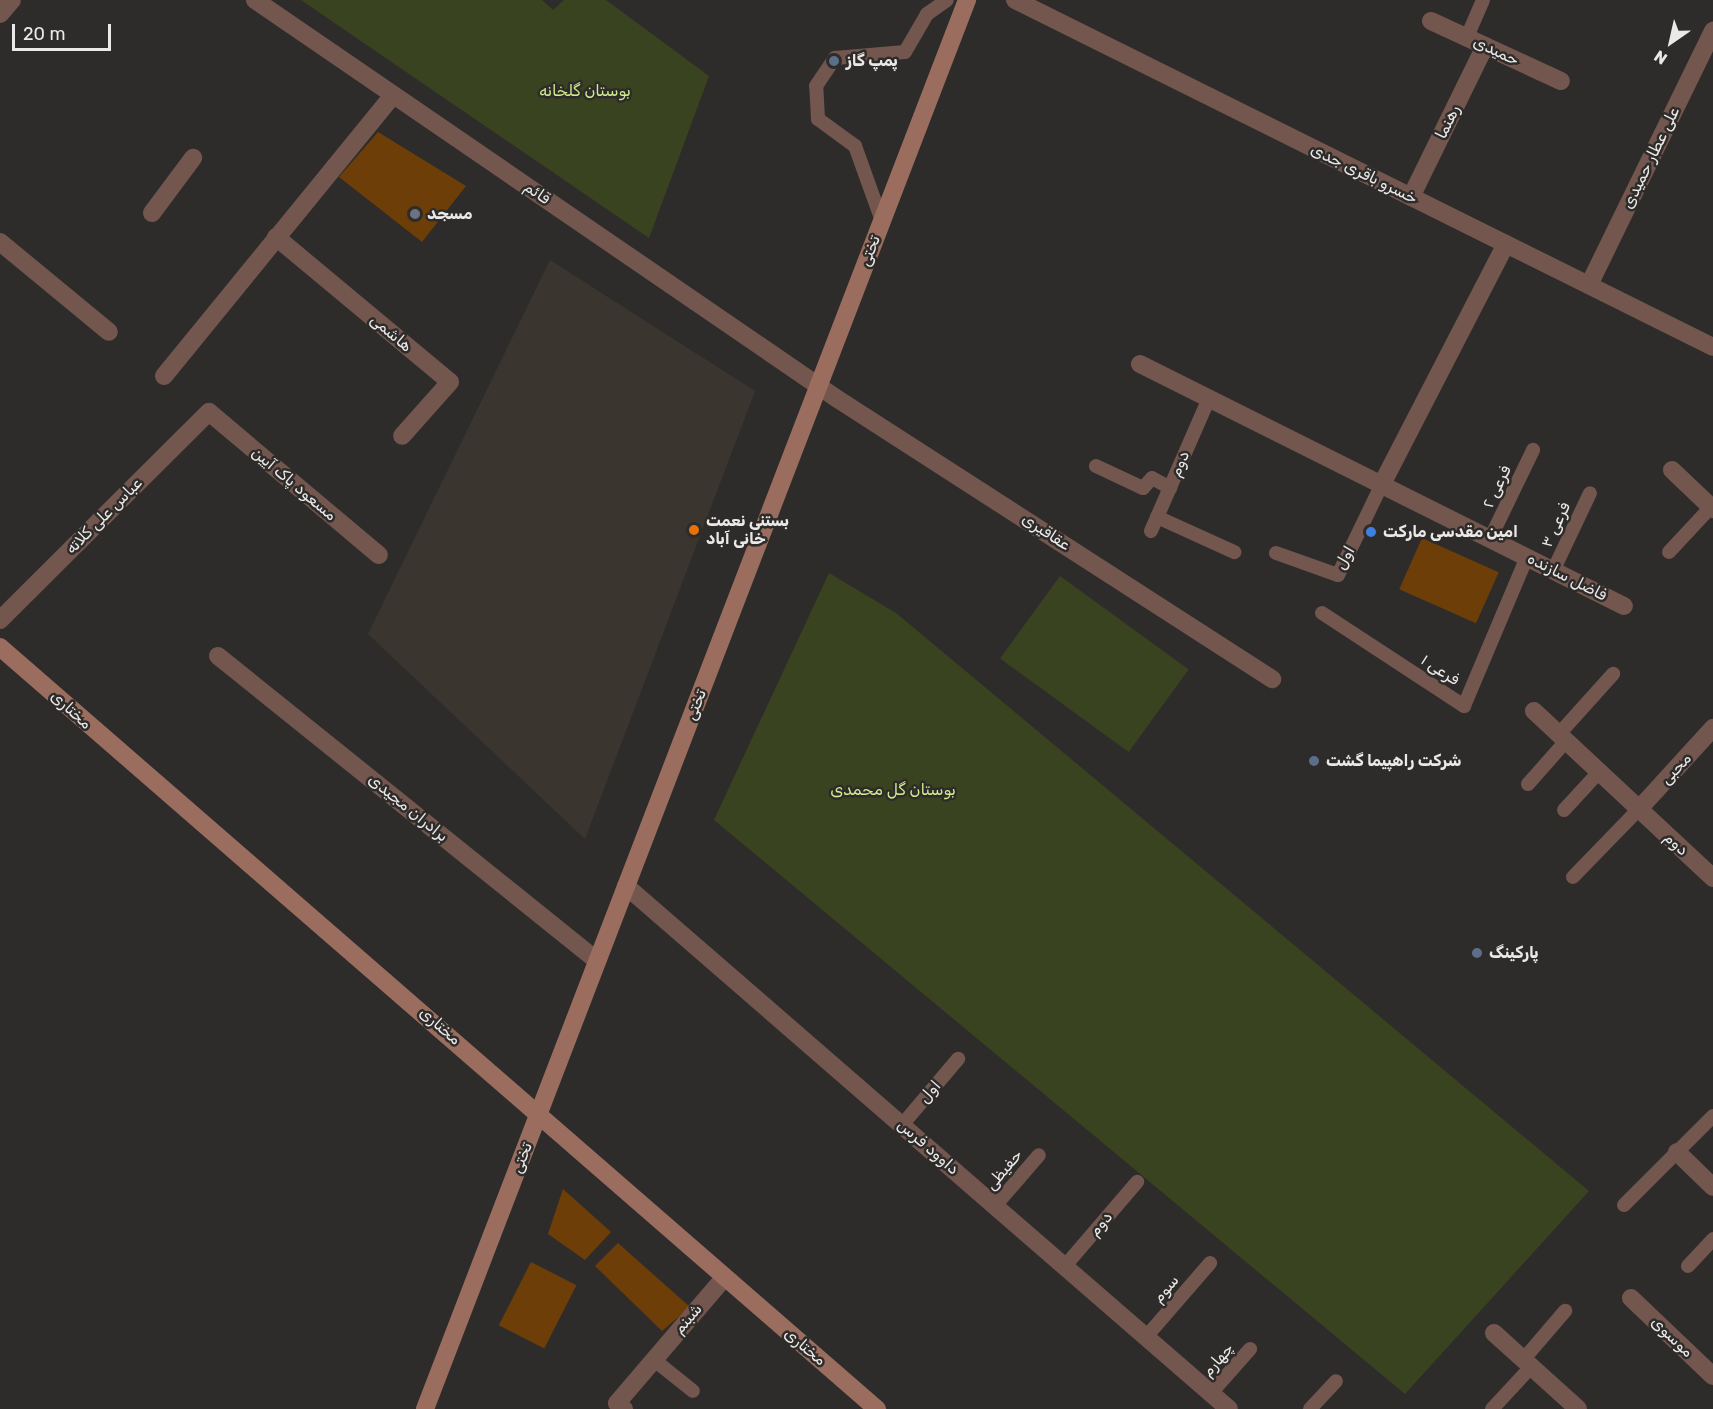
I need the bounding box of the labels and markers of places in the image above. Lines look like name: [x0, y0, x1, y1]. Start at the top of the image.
place label: پمپ گاز: [846, 51, 898, 71]
marker: پمپ گاز: [827, 54, 841, 68]
place label: مسجد: [427, 204, 473, 224]
marker: مسجد: [408, 207, 422, 221]
place label: بستنی نعمت خانی آباد: [706, 511, 789, 549]
place label: امین مقدسی مارکت: [1383, 522, 1518, 542]
marker: بستنی نعمت خانی آباد: [687, 523, 701, 537]
marker: امین مقدسی مارکت: [1364, 525, 1378, 539]
place label: شركت راهپيما گشت: [1326, 751, 1461, 771]
marker: شركت راهپيما گشت: [1307, 754, 1321, 768]
place label: پارکینگ: [1489, 943, 1539, 963]
marker: پارکینگ: [1470, 946, 1484, 960]

